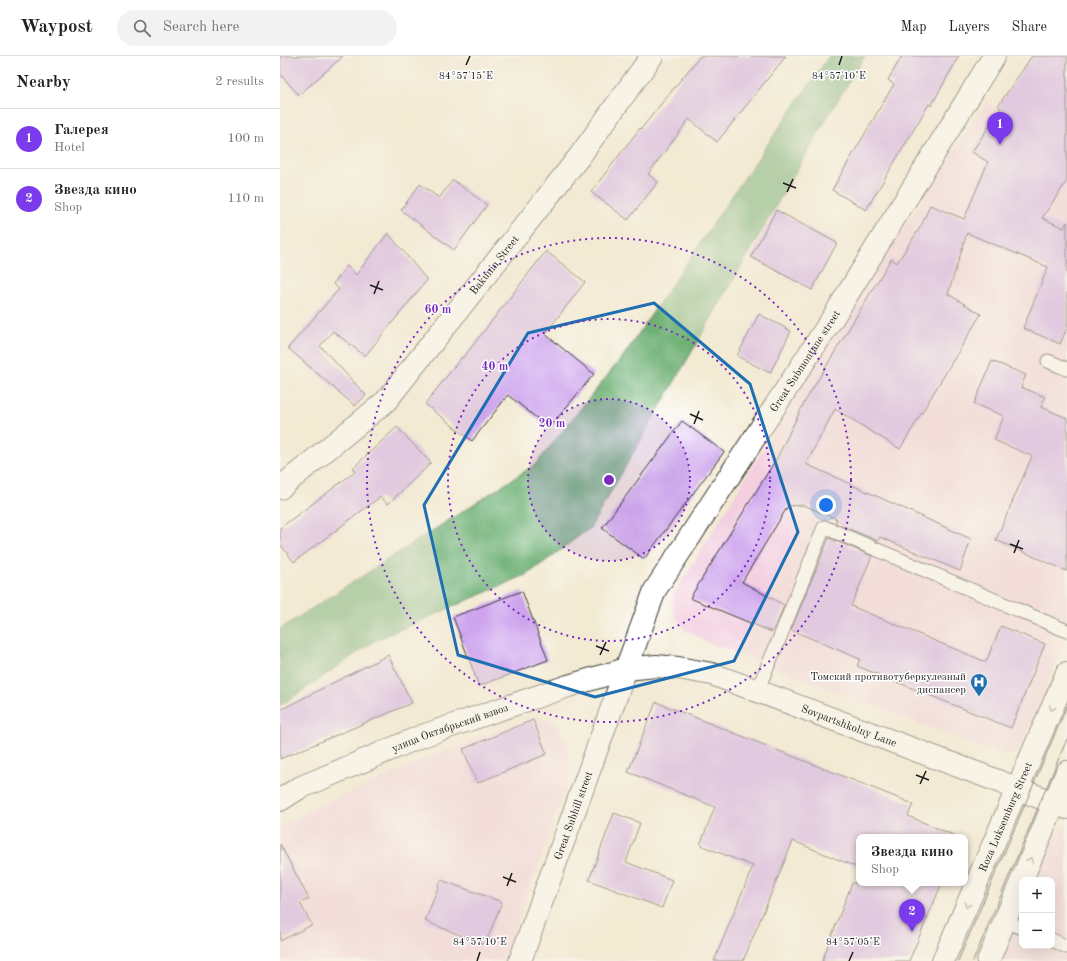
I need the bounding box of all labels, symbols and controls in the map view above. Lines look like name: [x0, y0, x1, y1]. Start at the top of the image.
search box: [117, 10, 397, 46]
icon: search: [131, 17, 153, 39]
text: Waypost: [20, 18, 93, 37]
text: Search here: [163, 20, 239, 35]
text: Map: [901, 20, 927, 34]
text: Layers: [949, 20, 990, 34]
text: Share: [1012, 20, 1047, 34]
text: 84°57'15"E: [439, 71, 493, 81]
text: 84°57'10"E: [812, 71, 866, 81]
text: Nearby: [16, 74, 71, 91]
text: 2 results: [215, 75, 264, 88]
pin: 1: [987, 112, 1013, 145]
text: Галерея: [54, 123, 109, 138]
text: 1: [25, 132, 33, 145]
text: 100 m: [227, 132, 264, 145]
text: Hotel: [54, 141, 85, 154]
text: Звезда кино: [54, 183, 137, 198]
text: 2: [25, 192, 33, 205]
text: 110 m: [227, 192, 264, 205]
text: Shop: [54, 201, 82, 214]
street label: Bakunin Street: [468, 234, 522, 297]
text: 60 m: [425, 304, 452, 316]
street label: Great Submontane street: [769, 309, 843, 414]
text: 40 m: [482, 361, 509, 373]
text: 20 m: [539, 418, 566, 430]
centre of rings: [602, 473, 616, 487]
your location: [816, 495, 836, 515]
place label: Томский противотуберкулезный диспансер: [810, 672, 966, 696]
hospital icon: Томский противотуберкулезный диспансер: [969, 672, 989, 697]
street label: улица Октябрьский взвоз: [391, 703, 510, 755]
street label: Sovpartshkolny Lane: [799, 704, 898, 750]
one-way arrow: [1048, 705, 1056, 712]
street label: Roza Luksemburg Street: [978, 761, 1035, 874]
street label: Great Subhill street: [553, 770, 595, 862]
popup: [856, 834, 968, 886]
text: Звезда кино: [871, 845, 953, 860]
one-way arrow: [1025, 857, 1033, 864]
text: Shop: [871, 863, 899, 876]
map controls: [1019, 877, 1055, 949]
button: +: [1019, 877, 1055, 913]
pin: 2: [899, 899, 925, 932]
one-way arrow: [964, 901, 972, 909]
button: −: [1019, 913, 1055, 949]
text: 84°57'10"E: [453, 937, 507, 947]
text: 84°57'05"E: [826, 937, 880, 947]

